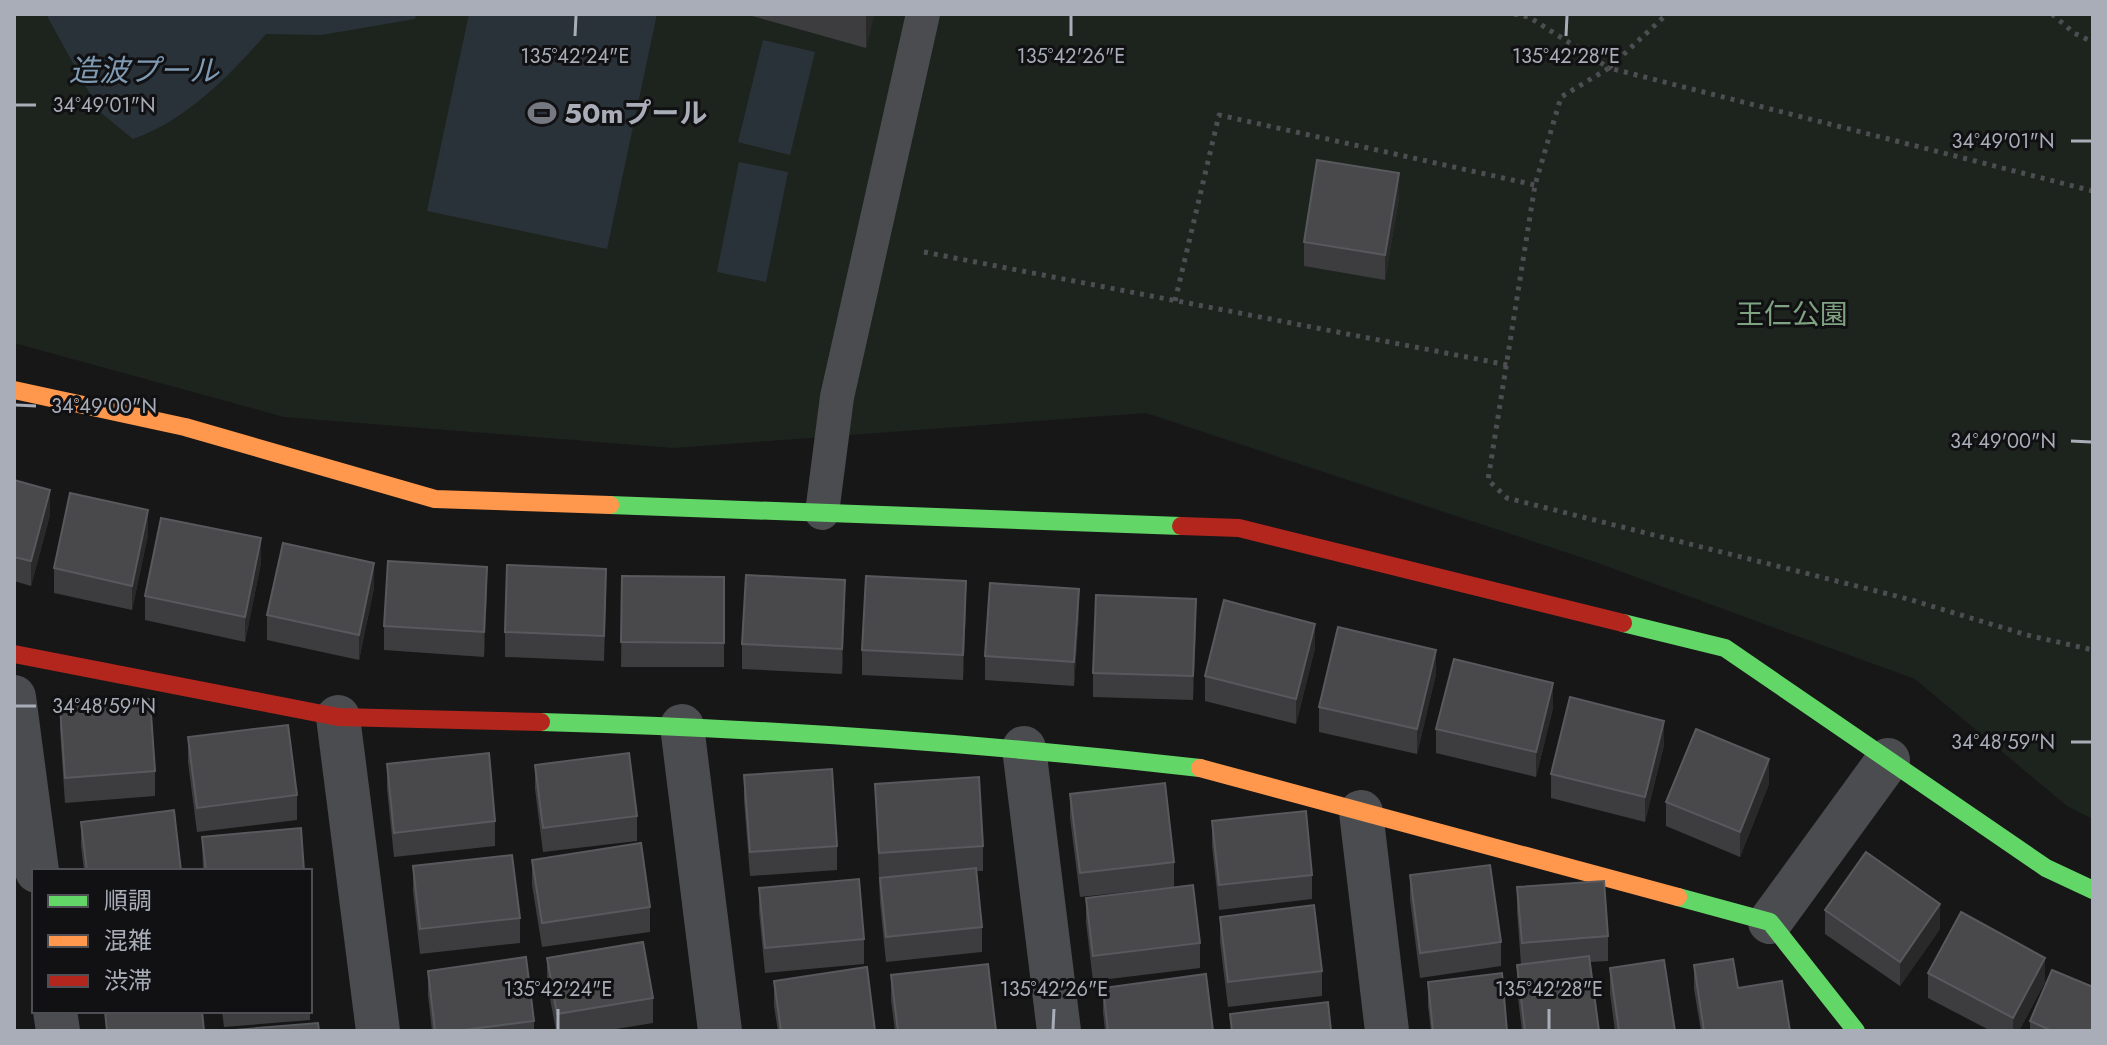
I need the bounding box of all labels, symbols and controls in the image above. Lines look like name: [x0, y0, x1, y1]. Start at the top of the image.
text: 135°42'24"E: [521, 42, 629, 71]
text: 135°42'26"E: [1017, 42, 1125, 71]
text: 135°42'28"E: [1512, 42, 1620, 71]
water label: 造波プール: [69, 49, 220, 92]
text: 34°49'01"N: [53, 91, 155, 120]
place label: 50mプール: [564, 93, 708, 134]
sports icon: 50mプール: [527, 98, 557, 128]
text: 34°49'01"N: [1952, 127, 2054, 156]
park label: 王仁公園: [1736, 294, 1848, 335]
text: 34°49'00"N: [51, 392, 157, 421]
text: 34°49'00"N: [1950, 427, 2056, 456]
text: 34°48'59"N: [52, 692, 156, 721]
text: 34°48'59"N: [1951, 728, 2055, 757]
legend: [32, 869, 312, 1013]
text: 順調: [104, 883, 152, 918]
text: 混雑: [104, 923, 152, 958]
text: 渋滞: [104, 963, 152, 998]
text: 135°42'24"E: [504, 975, 612, 1004]
text: 135°42'26"E: [1000, 975, 1108, 1004]
text: 135°42'28"E: [1495, 975, 1603, 1004]

